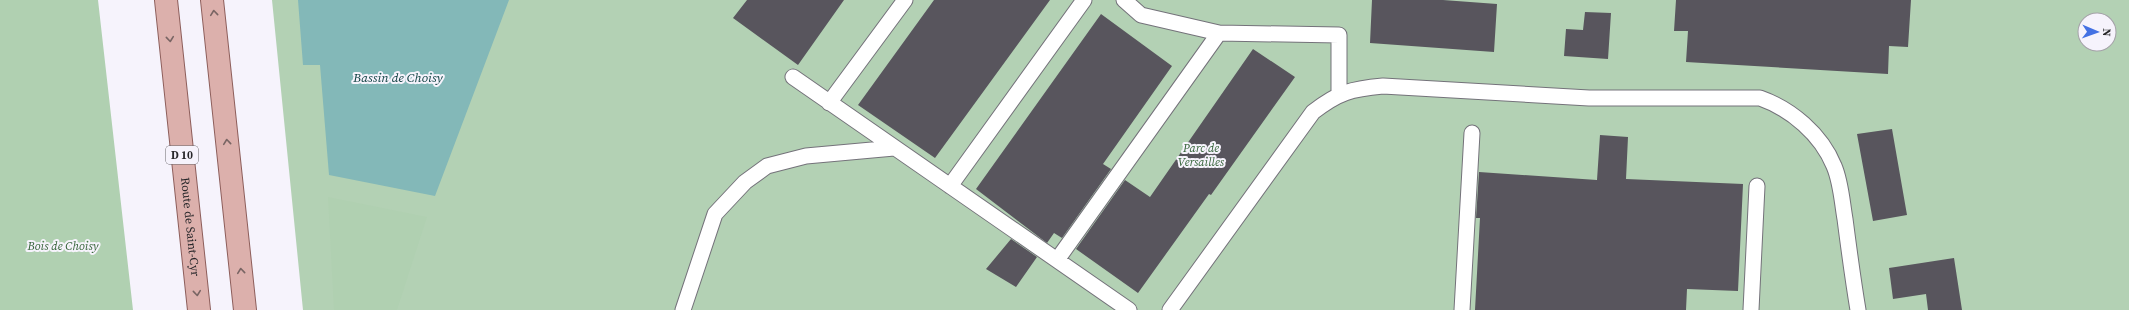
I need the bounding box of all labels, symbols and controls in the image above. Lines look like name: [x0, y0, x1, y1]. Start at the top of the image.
one-way arrow: [209, 10, 218, 16]
north arrow: [2077, 12, 2117, 52]
text: N: [2099, 28, 2114, 37]
one-way arrow: [165, 36, 174, 42]
water label: Bassin de Choisy: [352, 69, 444, 86]
one-way arrow: [223, 139, 232, 145]
park label: Parc de Versailles: [1178, 140, 1225, 170]
road number: D 10: [166, 146, 198, 164]
street label: Route de Saint-Cyr: [177, 176, 203, 277]
park label: Bois de Choisy: [26, 238, 99, 254]
one-way arrow: [236, 268, 245, 274]
one-way arrow: [192, 290, 201, 296]

